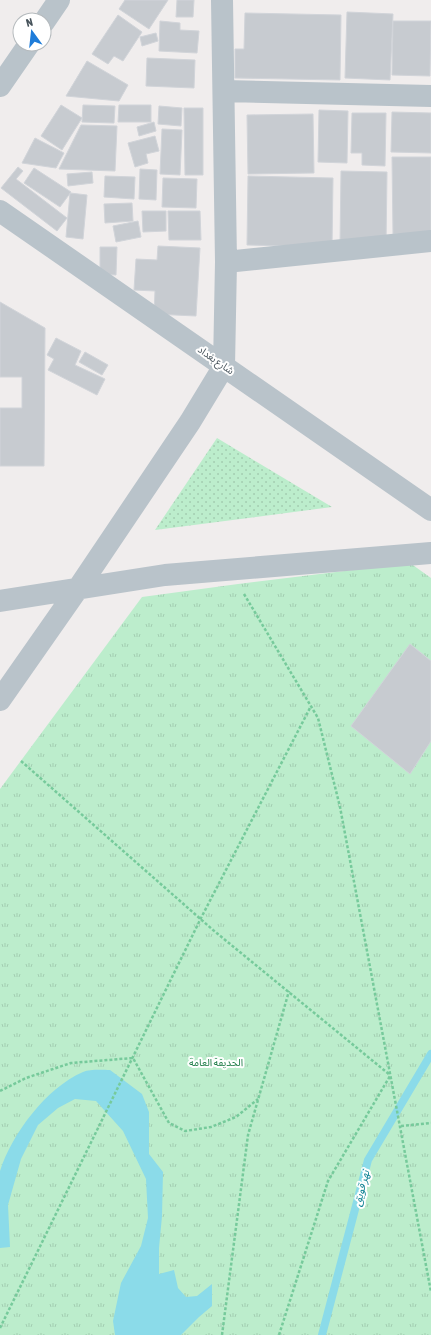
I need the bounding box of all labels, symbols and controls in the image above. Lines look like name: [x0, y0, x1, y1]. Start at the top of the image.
north arrow: [12, 12, 52, 52]
text: N: [25, 16, 34, 29]
street label: شارع بغداد: [195, 344, 236, 378]
park label: الحديقة العامة: [189, 1057, 243, 1068]
water label: نهر قويق: [350, 1167, 373, 1208]

